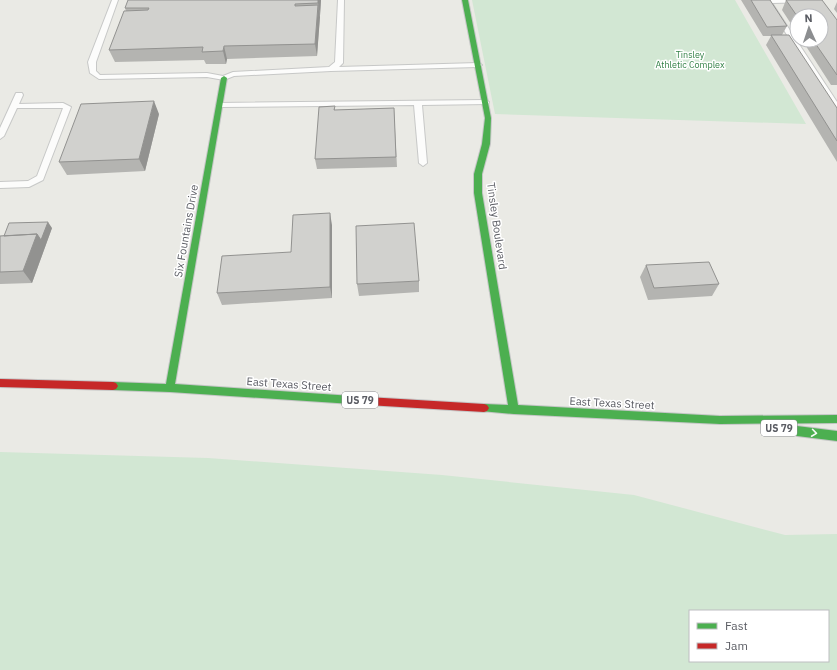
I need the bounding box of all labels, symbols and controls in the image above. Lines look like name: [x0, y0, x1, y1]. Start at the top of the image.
north arrow: [789, 8, 829, 48]
text: N: [804, 11, 813, 25]
park label: Tinsley Athletic Complex: [655, 49, 725, 70]
street label: Tinsley Boulevard: [484, 182, 510, 270]
street label: Six Fountains Drive: [171, 183, 201, 279]
street label: East Texas Street: [246, 374, 332, 394]
road number: US 79: [342, 392, 378, 408]
street label: East Texas Street: [569, 394, 655, 412]
road number: US 79: [761, 420, 797, 436]
one-way arrow: [811, 428, 817, 437]
legend: [689, 610, 829, 662]
text: Fast: [725, 618, 748, 633]
text: Jam: [725, 638, 748, 653]

